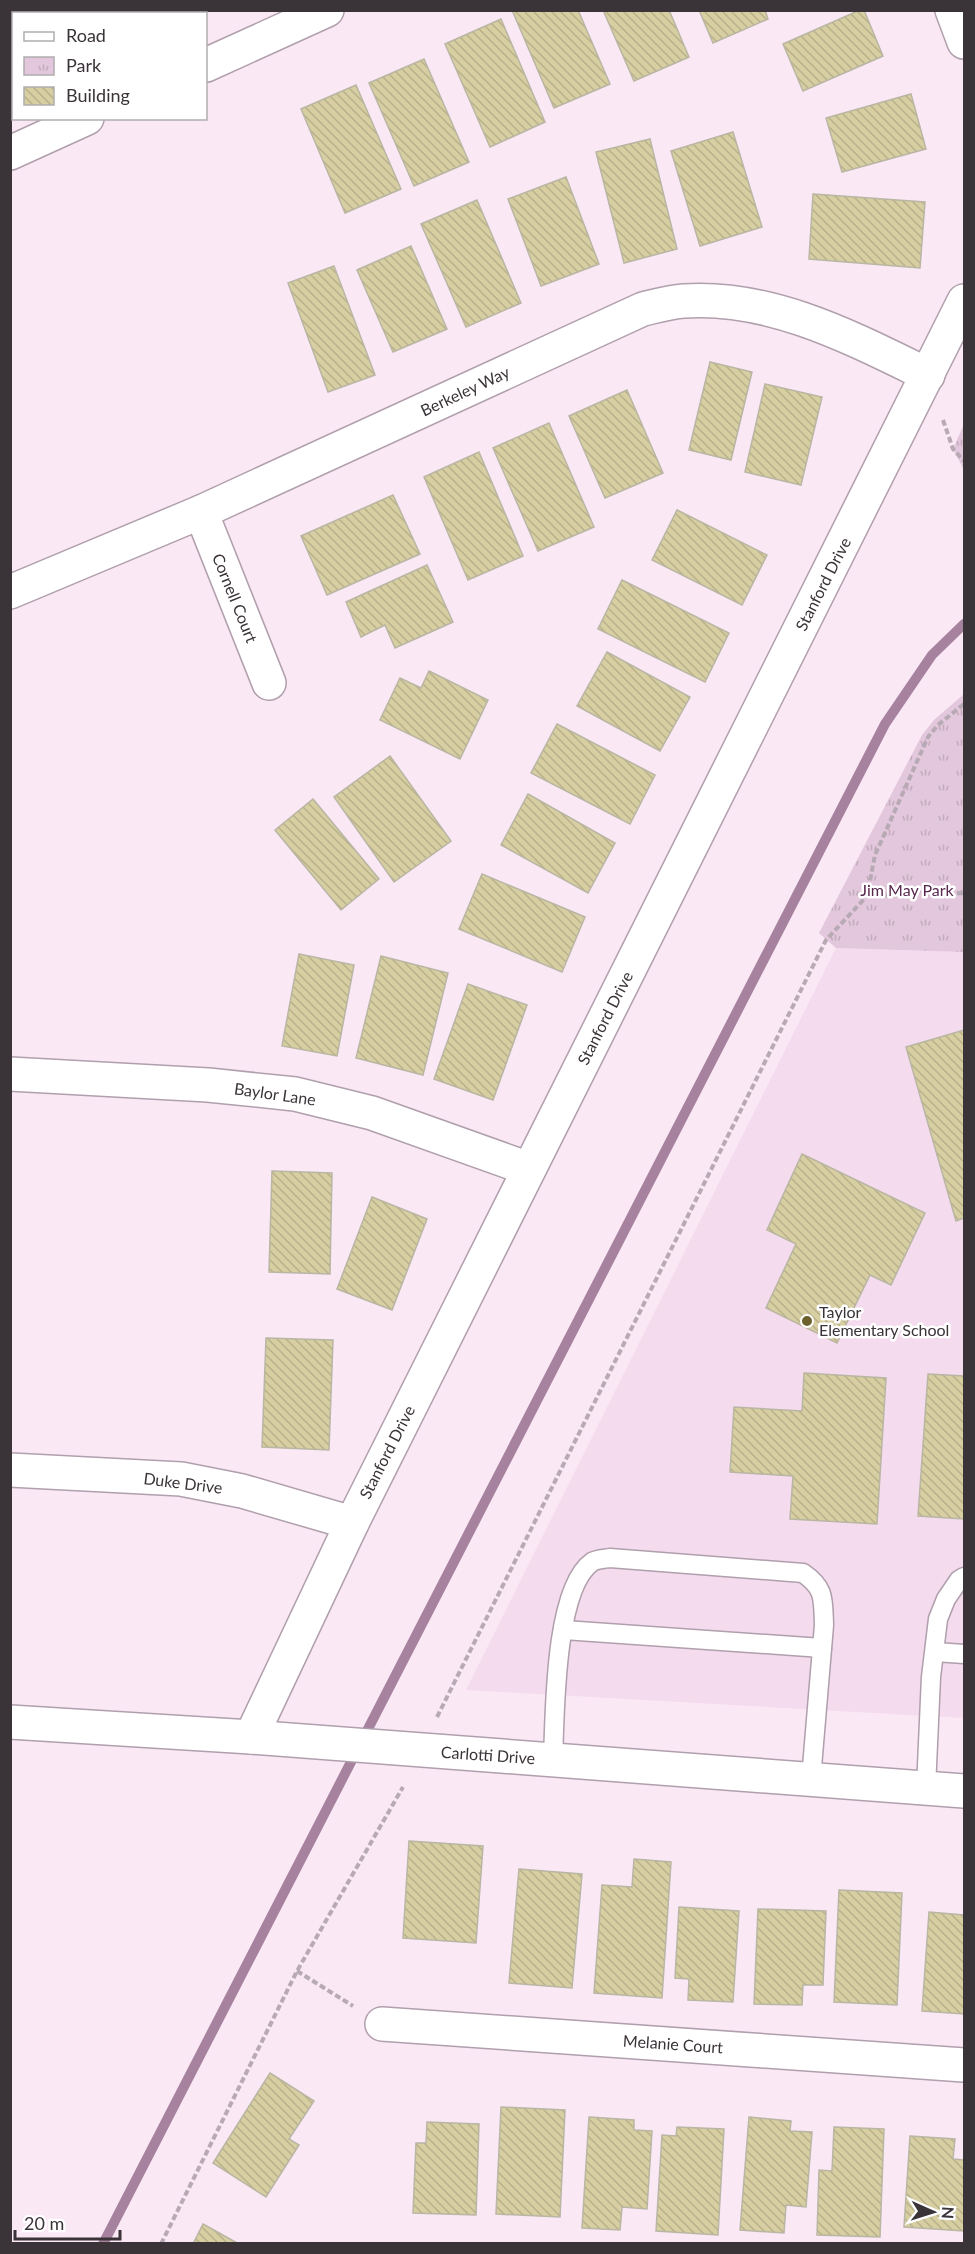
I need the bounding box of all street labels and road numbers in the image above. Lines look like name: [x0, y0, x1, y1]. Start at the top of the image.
street label: Berkeley Way: [417, 361, 513, 419]
street label: Stanford Drive: [791, 534, 854, 633]
street label: Cornell Court: [209, 550, 262, 645]
street label: Stanford Drive: [573, 968, 636, 1067]
street label: Baylor Lane: [233, 1078, 317, 1109]
street label: Stanford Drive: [355, 1402, 418, 1501]
street label: Duke Drive: [143, 1468, 224, 1497]
street label: Carlotti Drive: [440, 1742, 536, 1767]
street label: Melanie Court: [622, 2031, 724, 2056]

